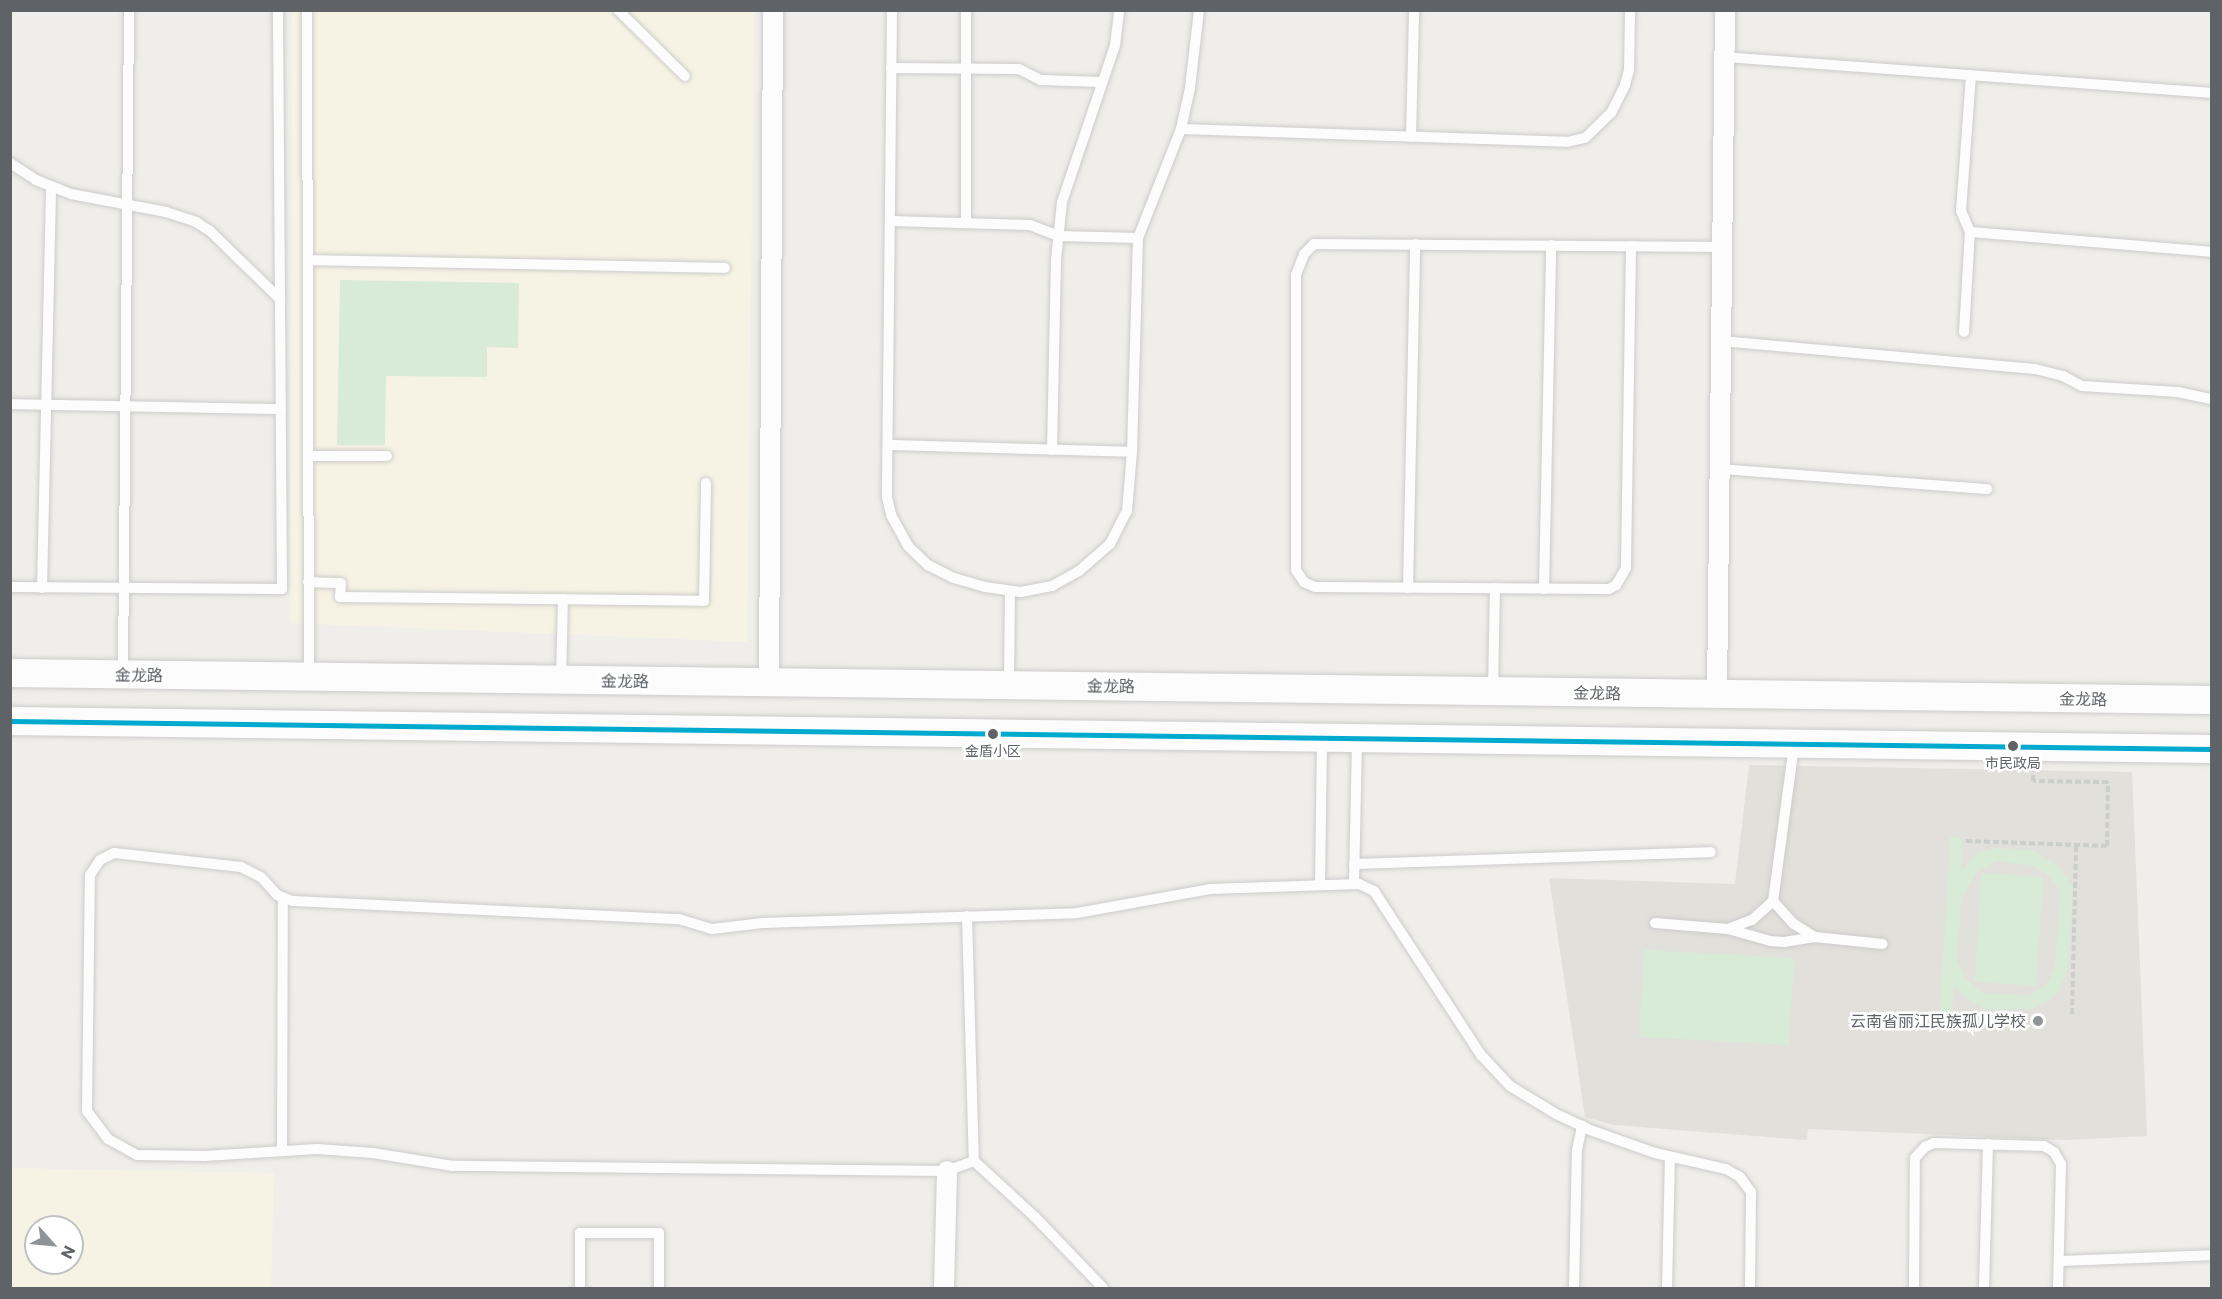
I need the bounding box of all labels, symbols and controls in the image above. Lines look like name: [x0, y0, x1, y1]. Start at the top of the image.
street label: 金龙路: [115, 665, 163, 685]
street label: 金龙路: [601, 671, 649, 691]
street label: 金龙路: [1087, 676, 1135, 696]
street label: 金龙路: [1573, 683, 1621, 703]
street label: 金龙路: [2059, 689, 2107, 709]
marker: 金盾小区: [987, 728, 999, 740]
marker: 市民政局: [2007, 740, 2019, 752]
place label: 金盾小区: [965, 743, 1021, 759]
place label: 市民政局: [1985, 755, 2041, 771]
place label: 云南省丽江民族孤儿学校: [1850, 1011, 2026, 1031]
marker: 云南省丽江民族孤儿学校: [2031, 1014, 2045, 1028]
north arrow: [24, 1215, 84, 1275]
text: N: [58, 1243, 80, 1262]

